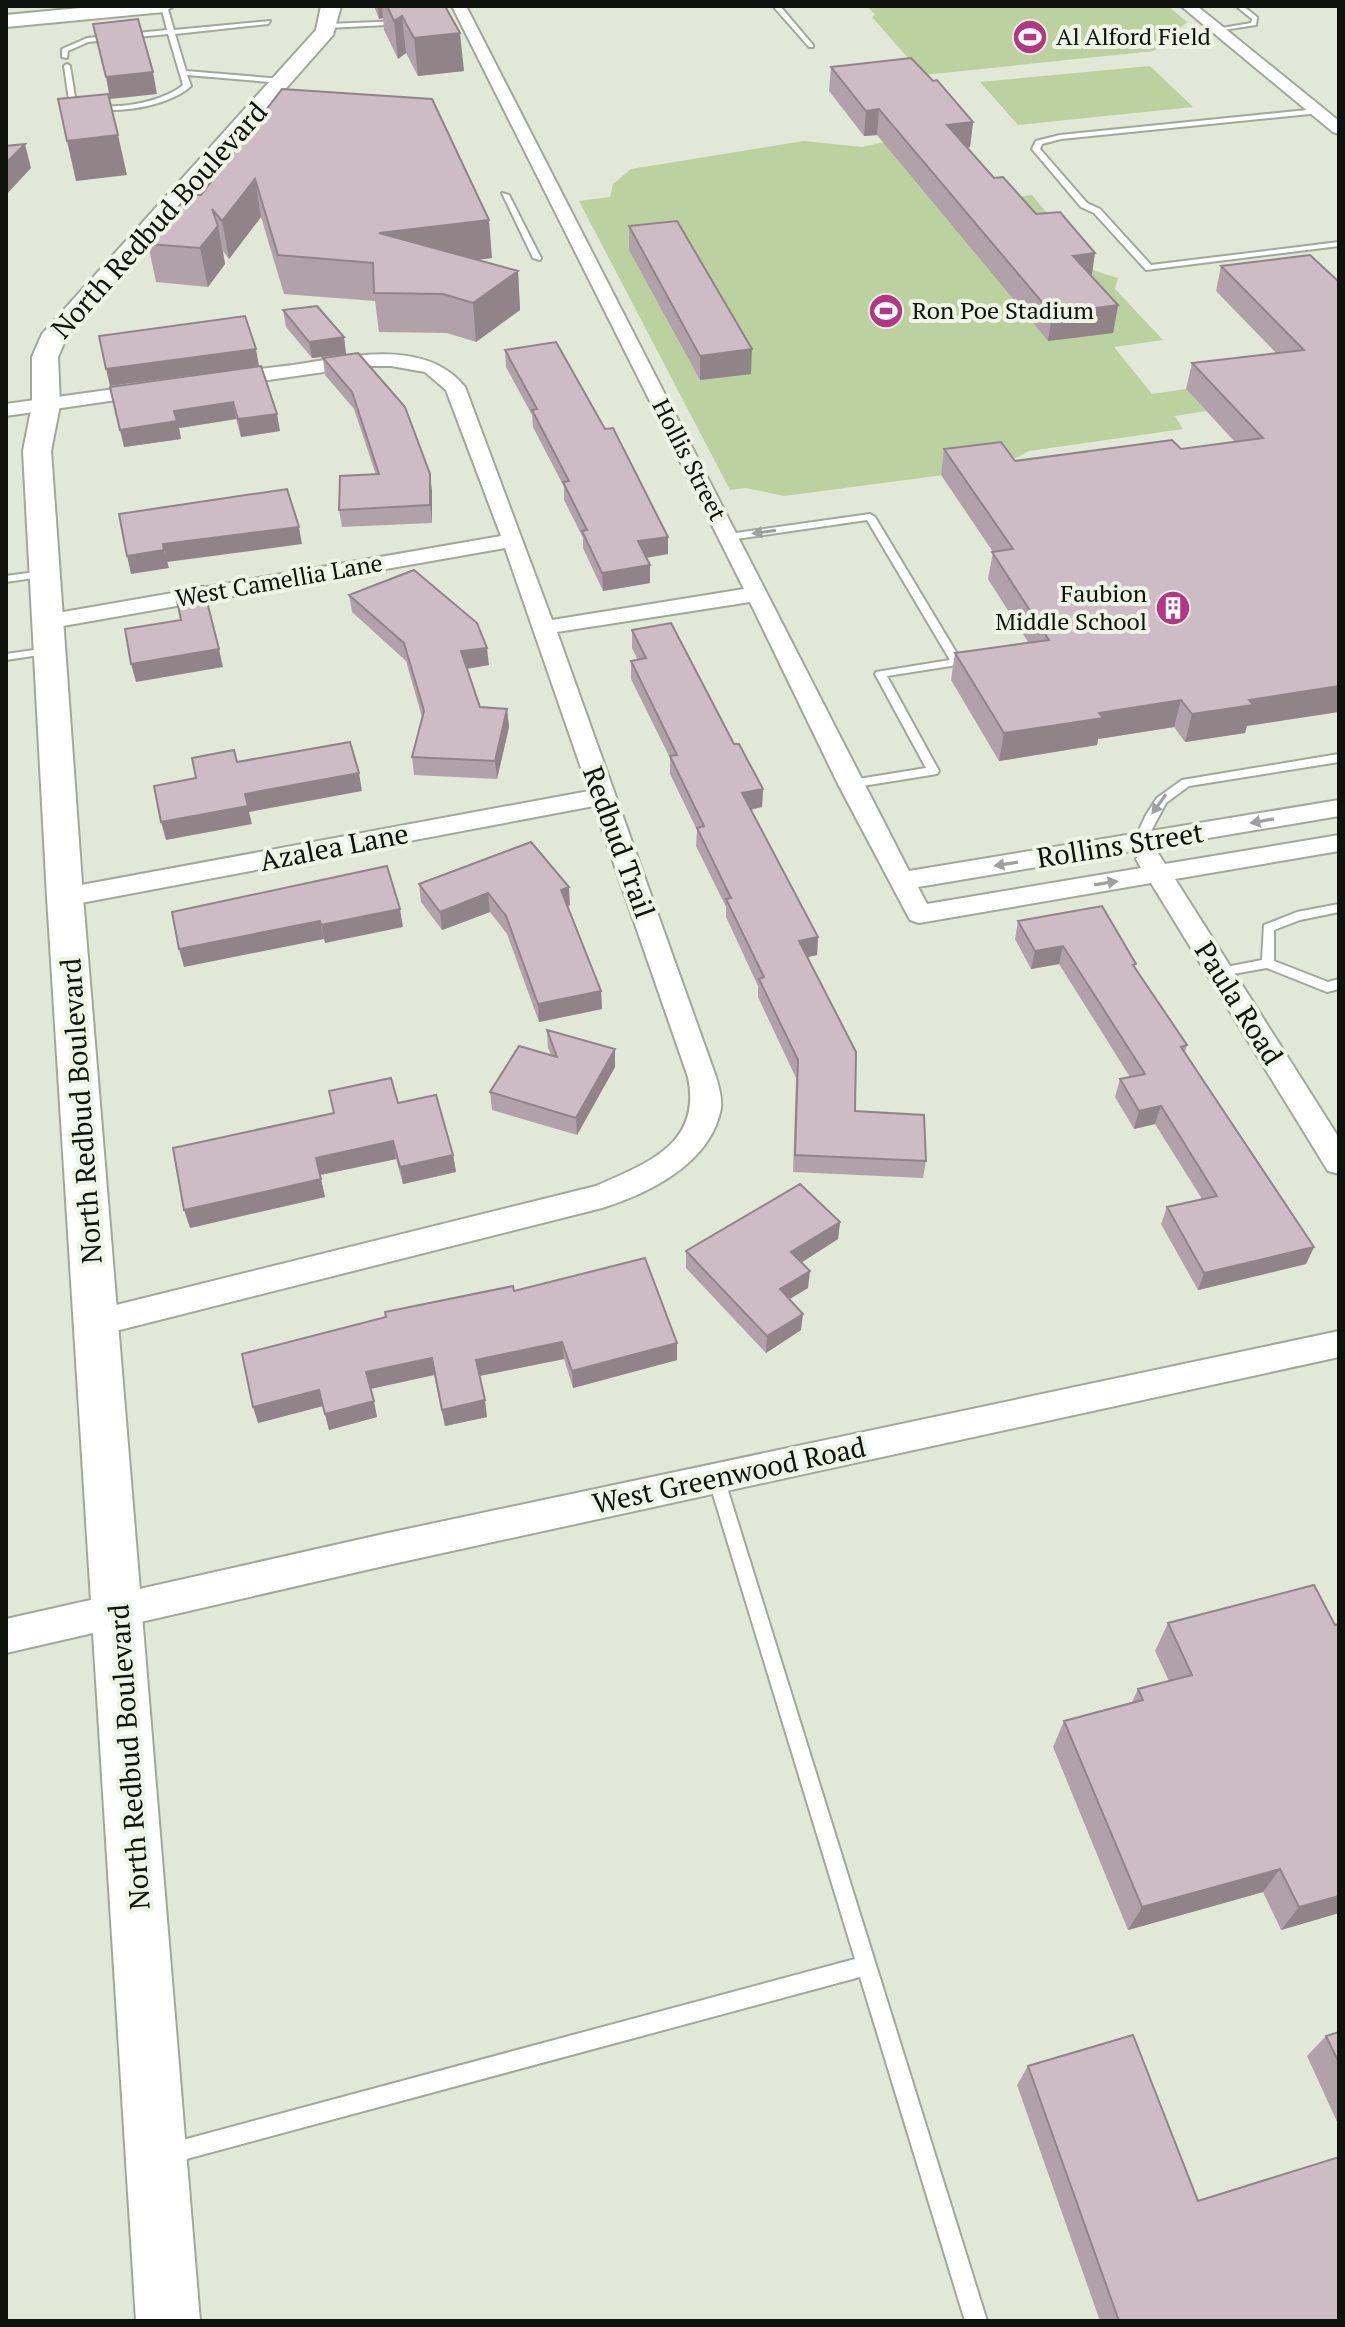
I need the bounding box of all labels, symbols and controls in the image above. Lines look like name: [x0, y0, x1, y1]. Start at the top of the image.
sports icon: Al Alford Field: [1011, 18, 1049, 56]
place label: Al Alford Field: [1056, 20, 1211, 52]
street label: North Redbud Boulevard: [42, 93, 275, 346]
sports icon: Ron Poe Stadium: [867, 292, 905, 330]
place label: Ron Poe Stadium: [912, 294, 1094, 326]
street label: Hollis Street: [646, 393, 734, 526]
one-way arrow: [751, 526, 776, 539]
street label: West Camellia Lane: [173, 546, 385, 614]
place label: Faubion Middle School: [995, 577, 1147, 637]
building icon: Faubion Middle School: [1154, 589, 1192, 627]
street label: Redbud Trail: [575, 761, 664, 923]
one-way arrow: [1151, 793, 1167, 815]
street label: Rollins Street: [1034, 813, 1207, 876]
street label: Azalea Lane: [256, 814, 411, 879]
one-way arrow: [1249, 816, 1274, 828]
one-way arrow: [993, 859, 1018, 871]
one-way arrow: [1094, 876, 1119, 889]
street label: Paula Road: [1187, 934, 1292, 1071]
street label: North Redbud Boulevard: [51, 957, 110, 1265]
street label: West Greenwood Road: [589, 1427, 869, 1522]
street label: North Redbud Boulevard: [99, 1603, 158, 1911]

